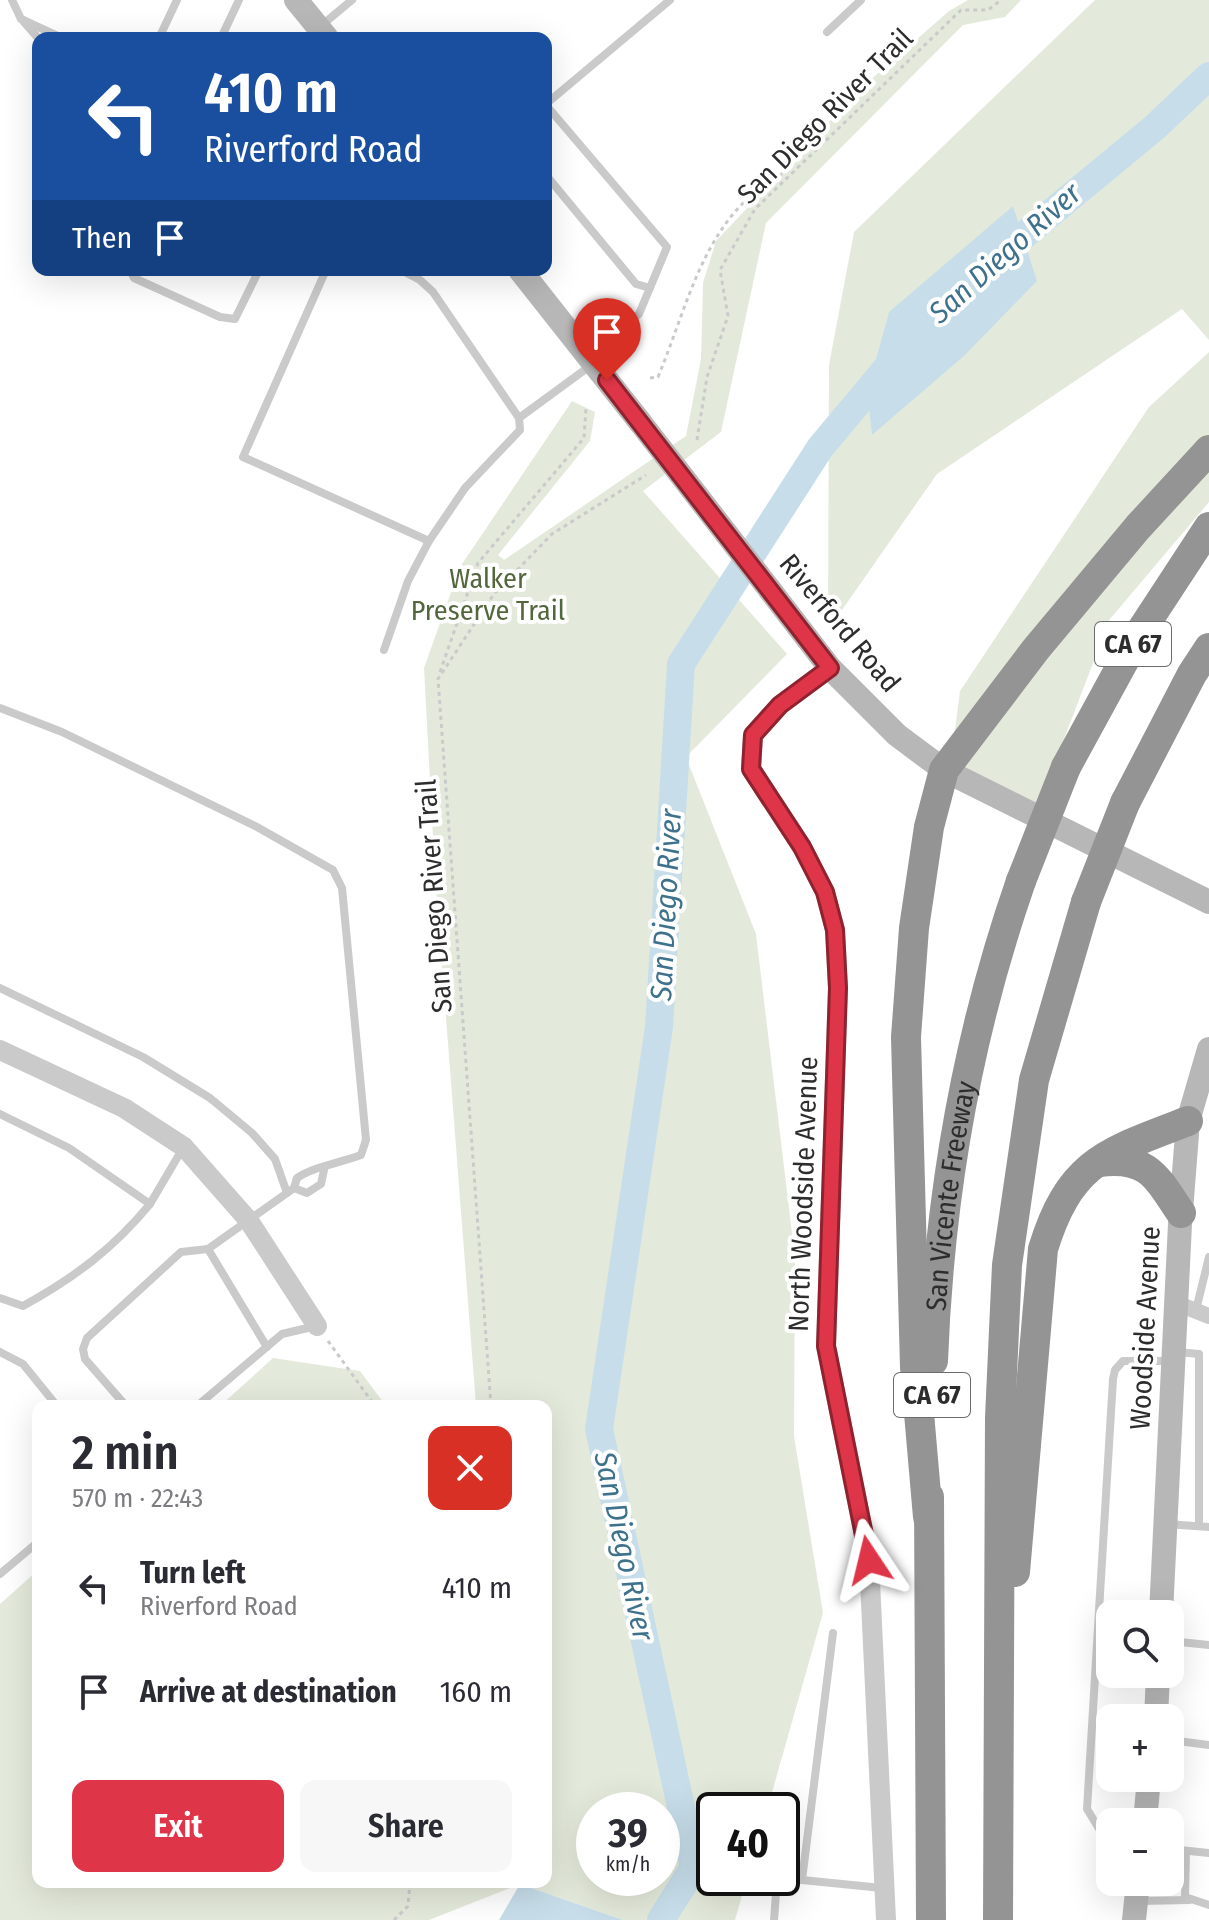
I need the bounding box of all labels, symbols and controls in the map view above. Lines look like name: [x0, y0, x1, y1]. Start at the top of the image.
street label: San Diego River Trail: [731, 22, 919, 210]
text: 410 m: [204, 60, 338, 127]
icon: left: [72, 64, 176, 168]
text: Riverford Road: [204, 128, 422, 172]
water label: San Diego River: [921, 174, 1090, 331]
icon: arrive: [148, 216, 192, 260]
text: Then: [72, 220, 132, 256]
pin: [573, 298, 641, 380]
icon: arrive: [585, 310, 629, 354]
street label: Riverford Road: [773, 547, 907, 699]
park label: Walker Preserve Trail: [411, 562, 565, 627]
road number: CA 67: [1095, 622, 1171, 666]
street label: San Diego River Trail: [409, 778, 459, 1014]
water label: San Diego River: [643, 807, 689, 1003]
street label: North Woodside Avenue: [782, 1056, 824, 1332]
street label: San Vicente Freeway: [919, 1078, 982, 1312]
street label: Woodside Avenue: [1123, 1225, 1167, 1431]
road number: CA 67: [894, 1373, 970, 1417]
text: 2 min: [72, 1424, 179, 1482]
button: close: [428, 1426, 512, 1510]
water label: San Diego River: [586, 1447, 662, 1645]
text: 570 m · 22:43: [72, 1483, 203, 1514]
position arrow: [827, 1518, 911, 1602]
text: Turn left: [140, 1555, 246, 1591]
icon: left: [72, 1566, 116, 1610]
text: 410 m: [442, 1570, 512, 1606]
text: Riverford Road: [140, 1591, 298, 1622]
map controls: [1096, 1600, 1184, 1896]
button: search: [1096, 1600, 1184, 1688]
icon: arrive: [72, 1670, 116, 1714]
text: Arrive at destination: [140, 1674, 397, 1710]
text: 160 m: [440, 1674, 512, 1710]
button: +: [1096, 1704, 1184, 1792]
button: Exit: [72, 1780, 284, 1872]
button: Share: [300, 1780, 512, 1872]
speed limit sign: 40: [696, 1792, 800, 1896]
button: −: [1096, 1808, 1184, 1896]
text: 39: [608, 1810, 648, 1858]
text: km/h: [606, 1852, 650, 1876]

